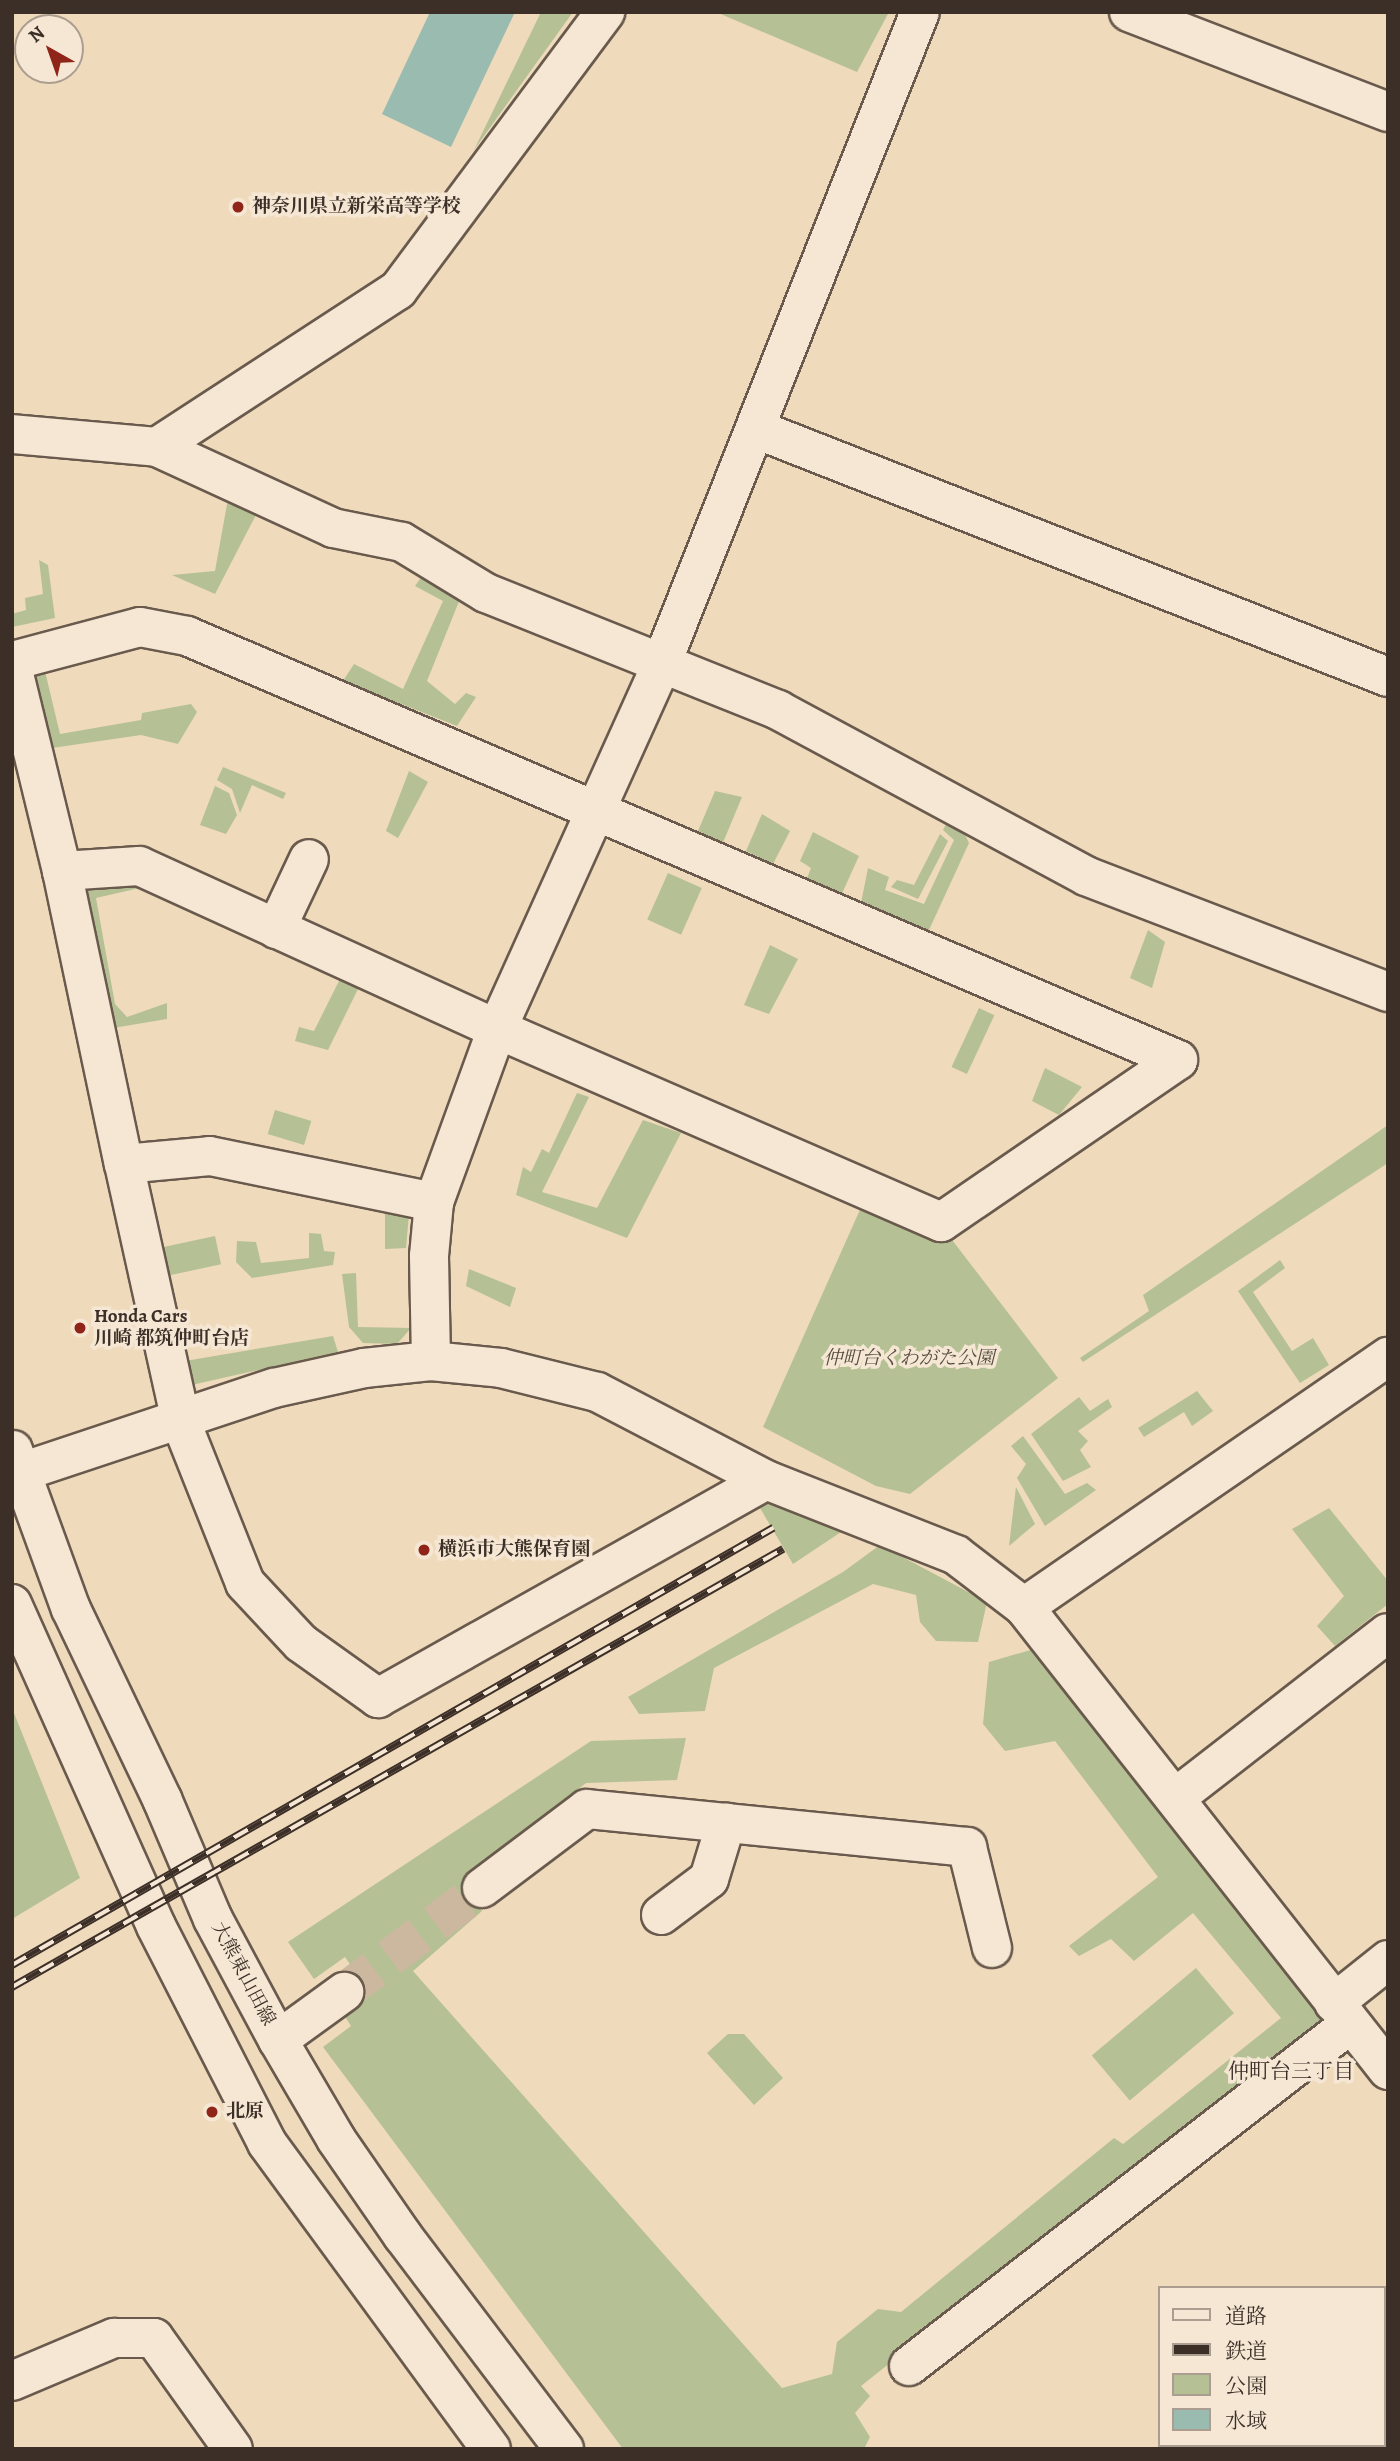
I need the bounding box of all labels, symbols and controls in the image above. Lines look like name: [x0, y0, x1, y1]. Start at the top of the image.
north arrow: [14, 14, 84, 84]
text: N: [23, 20, 50, 49]
place label: 神奈川県立新栄高等学校: [252, 196, 461, 218]
marker: 神奈川県立新栄高等学校: [230, 199, 246, 215]
place label: Honda Cars 川崎 都筑仲町台店: [94, 1306, 249, 1350]
marker: Honda Cars 川崎 都筑仲町台店: [72, 1320, 88, 1336]
park label: 仲町台くわがた公園: [824, 1348, 994, 1370]
place label: 横浜市大熊保育園: [438, 1539, 590, 1561]
marker: 横浜市大熊保育園: [416, 1542, 432, 1558]
street label: 大熊東山田線: [206, 1918, 280, 2030]
district label: 仲町台三丁目: [1228, 2058, 1354, 2084]
place label: 北原: [226, 2101, 264, 2123]
marker: 北原: [204, 2104, 220, 2120]
legend: [1158, 2286, 1386, 2447]
text: 道路: [1225, 2302, 1267, 2330]
text: 鉄道: [1225, 2337, 1267, 2365]
text: 公園: [1225, 2372, 1267, 2400]
text: 水域: [1225, 2407, 1267, 2435]

